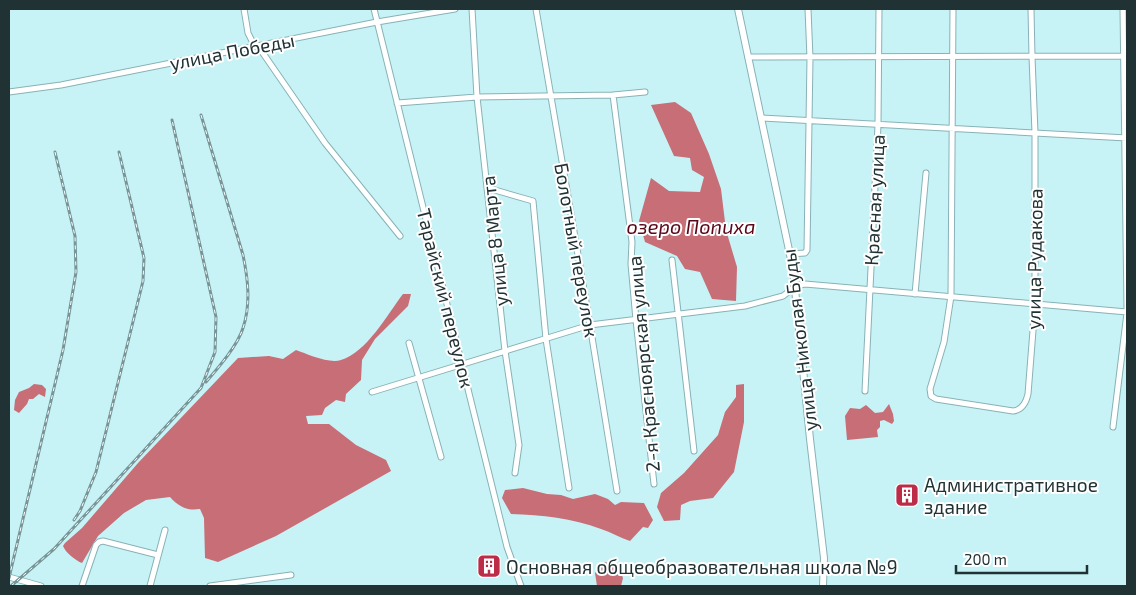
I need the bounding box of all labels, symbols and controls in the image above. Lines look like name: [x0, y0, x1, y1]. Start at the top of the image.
street label: улица Победы: [168, 28, 297, 75]
street label: Красная улица: [859, 134, 890, 266]
street label: Болотный переулок: [549, 161, 604, 339]
street label: улица 8 Марта: [476, 174, 513, 307]
street label: улица Рудакова: [1021, 188, 1048, 330]
street label: Тарайский переулок: [412, 206, 479, 390]
water label: озеро Попиха: [627, 214, 755, 238]
street label: улица Николая Буды: [776, 248, 823, 432]
street label: 2-я Красноярская улица: [622, 255, 665, 473]
place label: Административное здание: [924, 473, 1098, 518]
building icon: Административное здание: [894, 482, 920, 508]
scale bar: [956, 542, 1087, 574]
text: 200 m: [964, 550, 1007, 568]
building icon: Основная общеобразовательная школа №9: [476, 553, 502, 579]
place label: Основная общеобразовательная школа №9: [506, 555, 898, 578]

